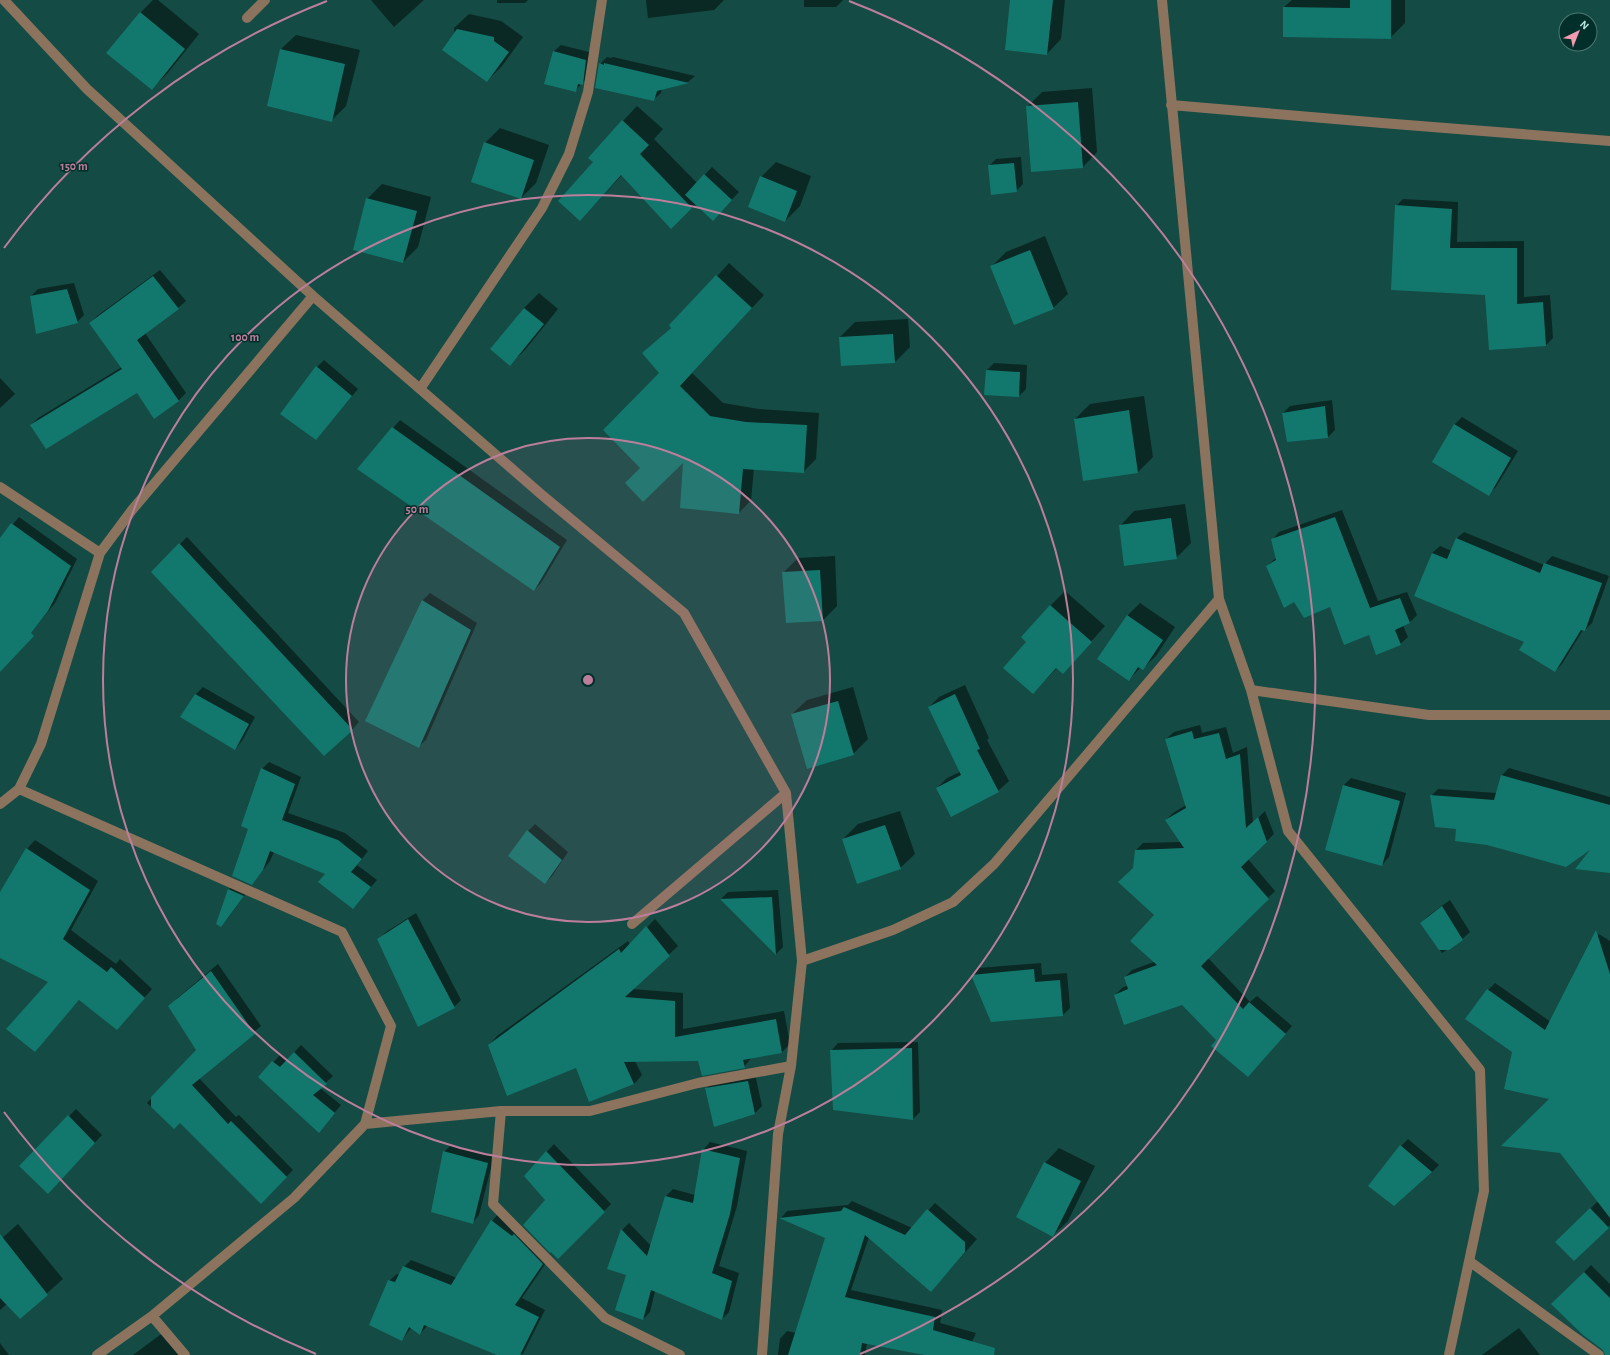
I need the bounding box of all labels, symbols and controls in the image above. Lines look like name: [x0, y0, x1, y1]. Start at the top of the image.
north arrow: [1558, 12, 1598, 52]
text: N: [1578, 18, 1591, 32]
text: 150 m: [60, 160, 88, 172]
text: 100 m: [231, 331, 259, 343]
text: 50 m: [406, 503, 429, 515]
centre of rings: [581, 673, 595, 687]

